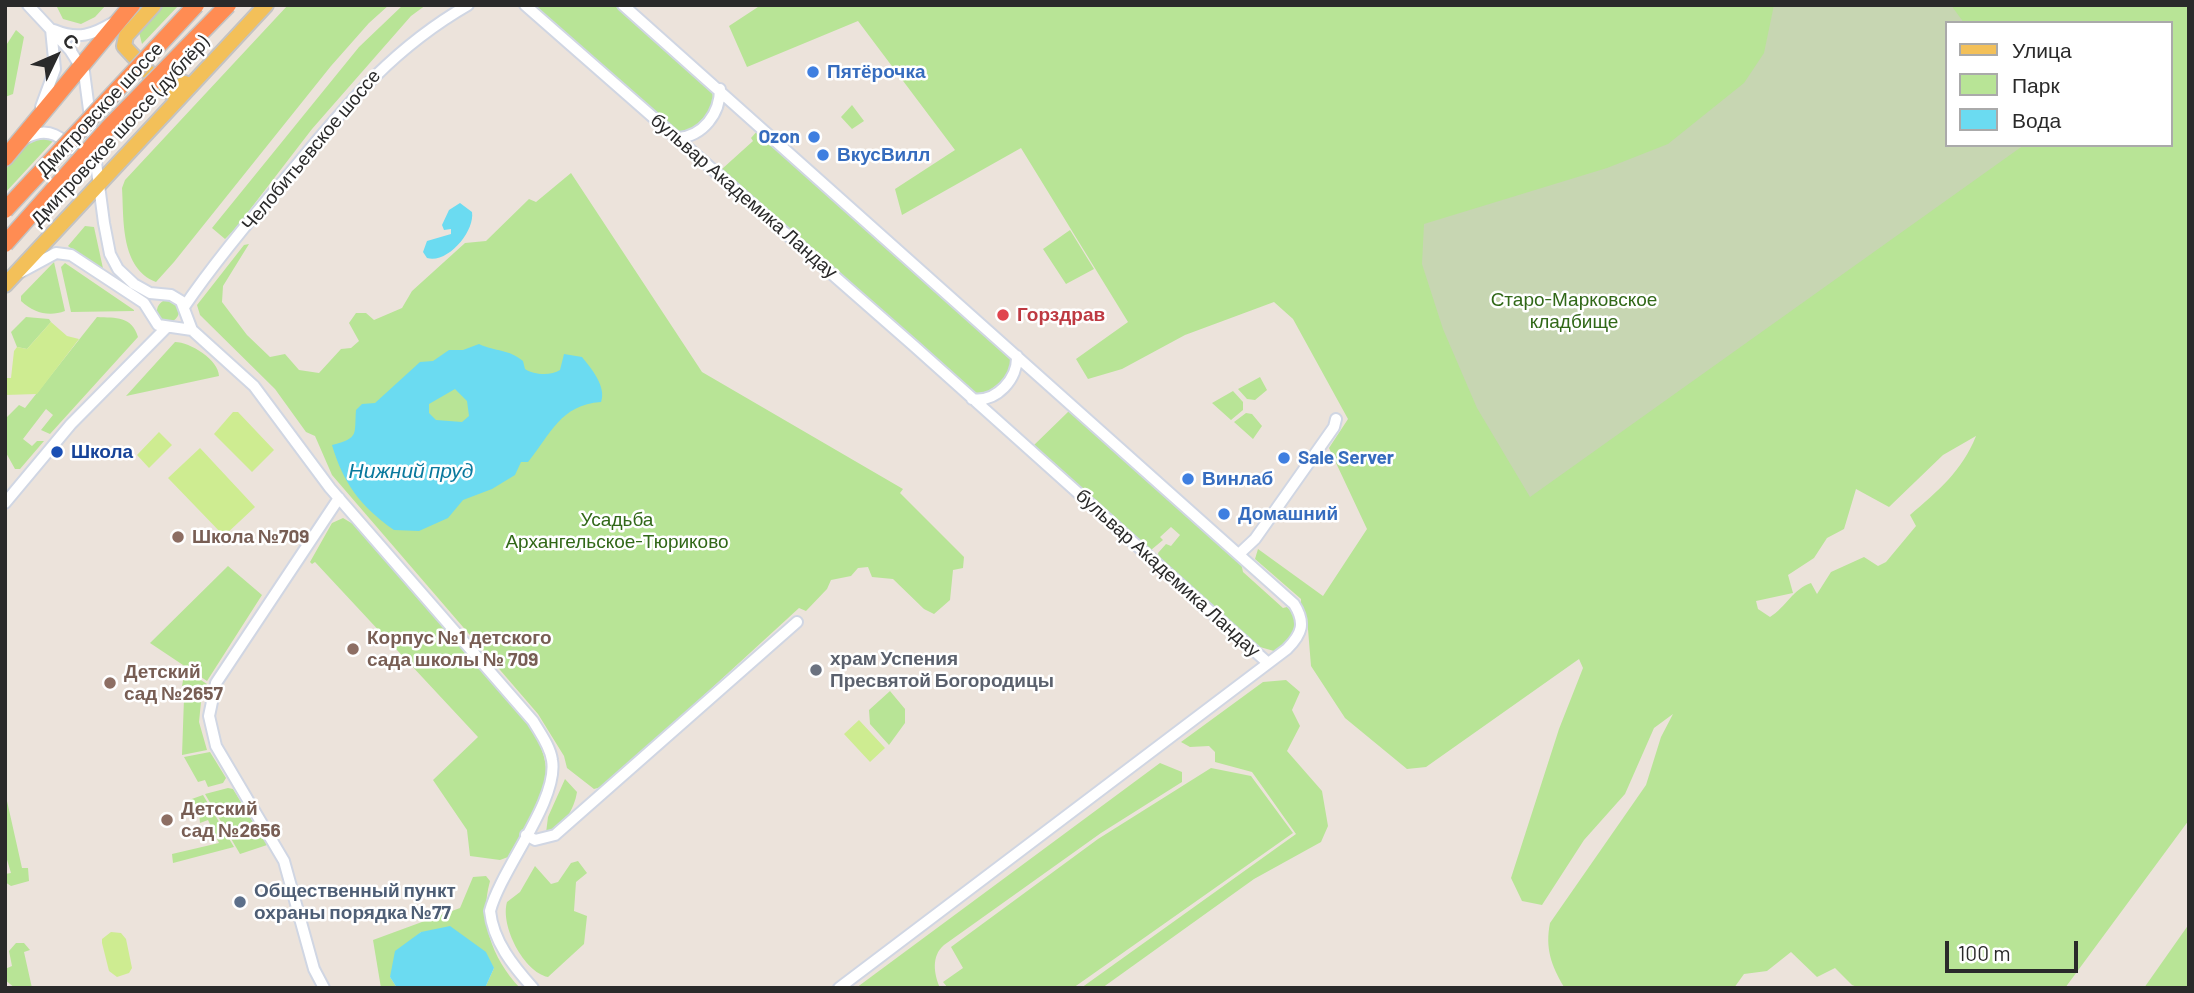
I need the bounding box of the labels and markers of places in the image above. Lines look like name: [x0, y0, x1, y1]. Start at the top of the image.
place label: Пятёрочка: [827, 61, 925, 83]
marker: Пятёрочка: [805, 64, 821, 80]
place label: Ozon: [758, 126, 800, 148]
marker: Ozon: [806, 129, 822, 145]
place label: ВкусВилл: [837, 144, 930, 166]
marker: ВкусВилл: [815, 147, 831, 163]
place label: Горздрав: [1017, 304, 1105, 326]
marker: Горздрав: [995, 307, 1011, 323]
place label: Школа: [71, 441, 133, 463]
marker: Школа: [49, 444, 65, 460]
place label: Sale Server: [1298, 447, 1394, 469]
marker: Sale Server: [1276, 450, 1292, 466]
place label: Винлаб: [1202, 468, 1273, 490]
marker: Винлаб: [1180, 471, 1196, 487]
place label: Домашний: [1238, 503, 1338, 525]
marker: Домашний: [1216, 506, 1232, 522]
place label: Школа №709: [192, 526, 309, 548]
marker: Школа №709: [170, 529, 186, 545]
place label: Корпус №1 детского сада школы № 709: [367, 627, 552, 671]
marker: Корпус №1 детского сада школы № 709: [345, 641, 361, 657]
place label: храм Успения Пресвятой Богородицы: [830, 648, 1054, 692]
place label: Детский сад №2657: [124, 661, 223, 705]
marker: храм Успения Пресвятой Богородицы: [808, 662, 824, 678]
marker: Детский сад №2657: [102, 675, 118, 691]
place label: Детский сад №2656: [181, 798, 281, 842]
marker: Детский сад №2656: [159, 812, 175, 828]
place label: Общественный пункт охраны порядка №77: [254, 880, 456, 924]
marker: Общественный пункт охраны порядка №77: [232, 894, 248, 910]

